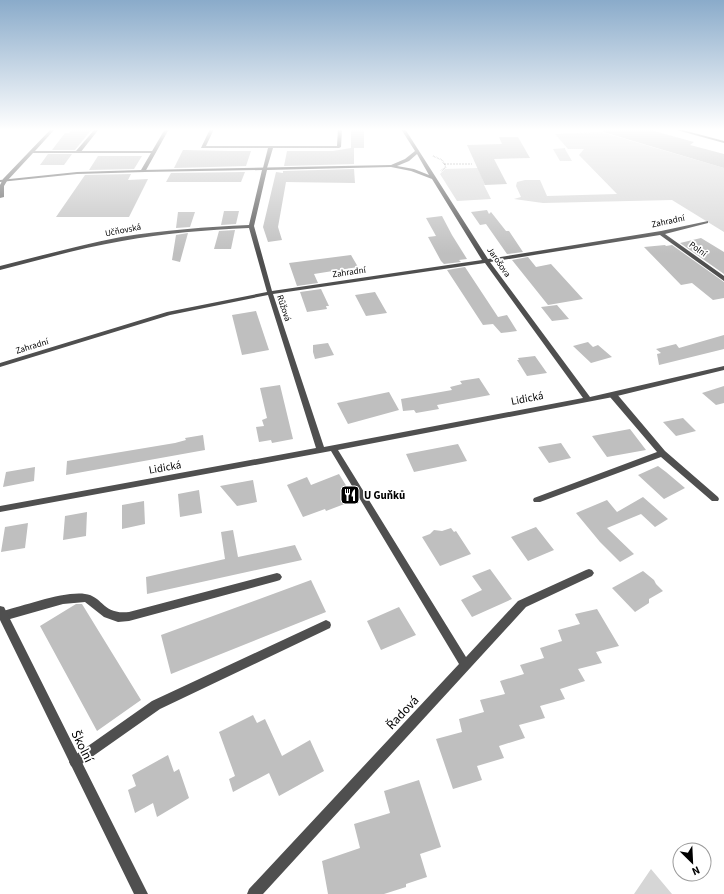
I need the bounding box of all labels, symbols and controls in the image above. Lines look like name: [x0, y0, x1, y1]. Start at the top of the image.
street label: Zahradní: [650, 211, 687, 231]
street label: Učňovská: [104, 221, 142, 240]
street label: Polní: [686, 239, 710, 261]
street label: Jarošova: [484, 245, 514, 280]
street label: Zahradní: [331, 264, 367, 281]
street label: Růžová: [273, 293, 294, 323]
street label: Zahradní: [14, 335, 51, 358]
street label: Lidická: [510, 388, 545, 409]
street label: Lidická: [148, 457, 183, 478]
restaurant icon: U Guňků: [339, 484, 361, 506]
place label: U Guňků: [364, 488, 405, 503]
street label: Řadová: [382, 692, 423, 734]
street label: Školní: [67, 727, 98, 766]
north arrow: [672, 842, 712, 882]
text: N: [689, 862, 702, 879]

